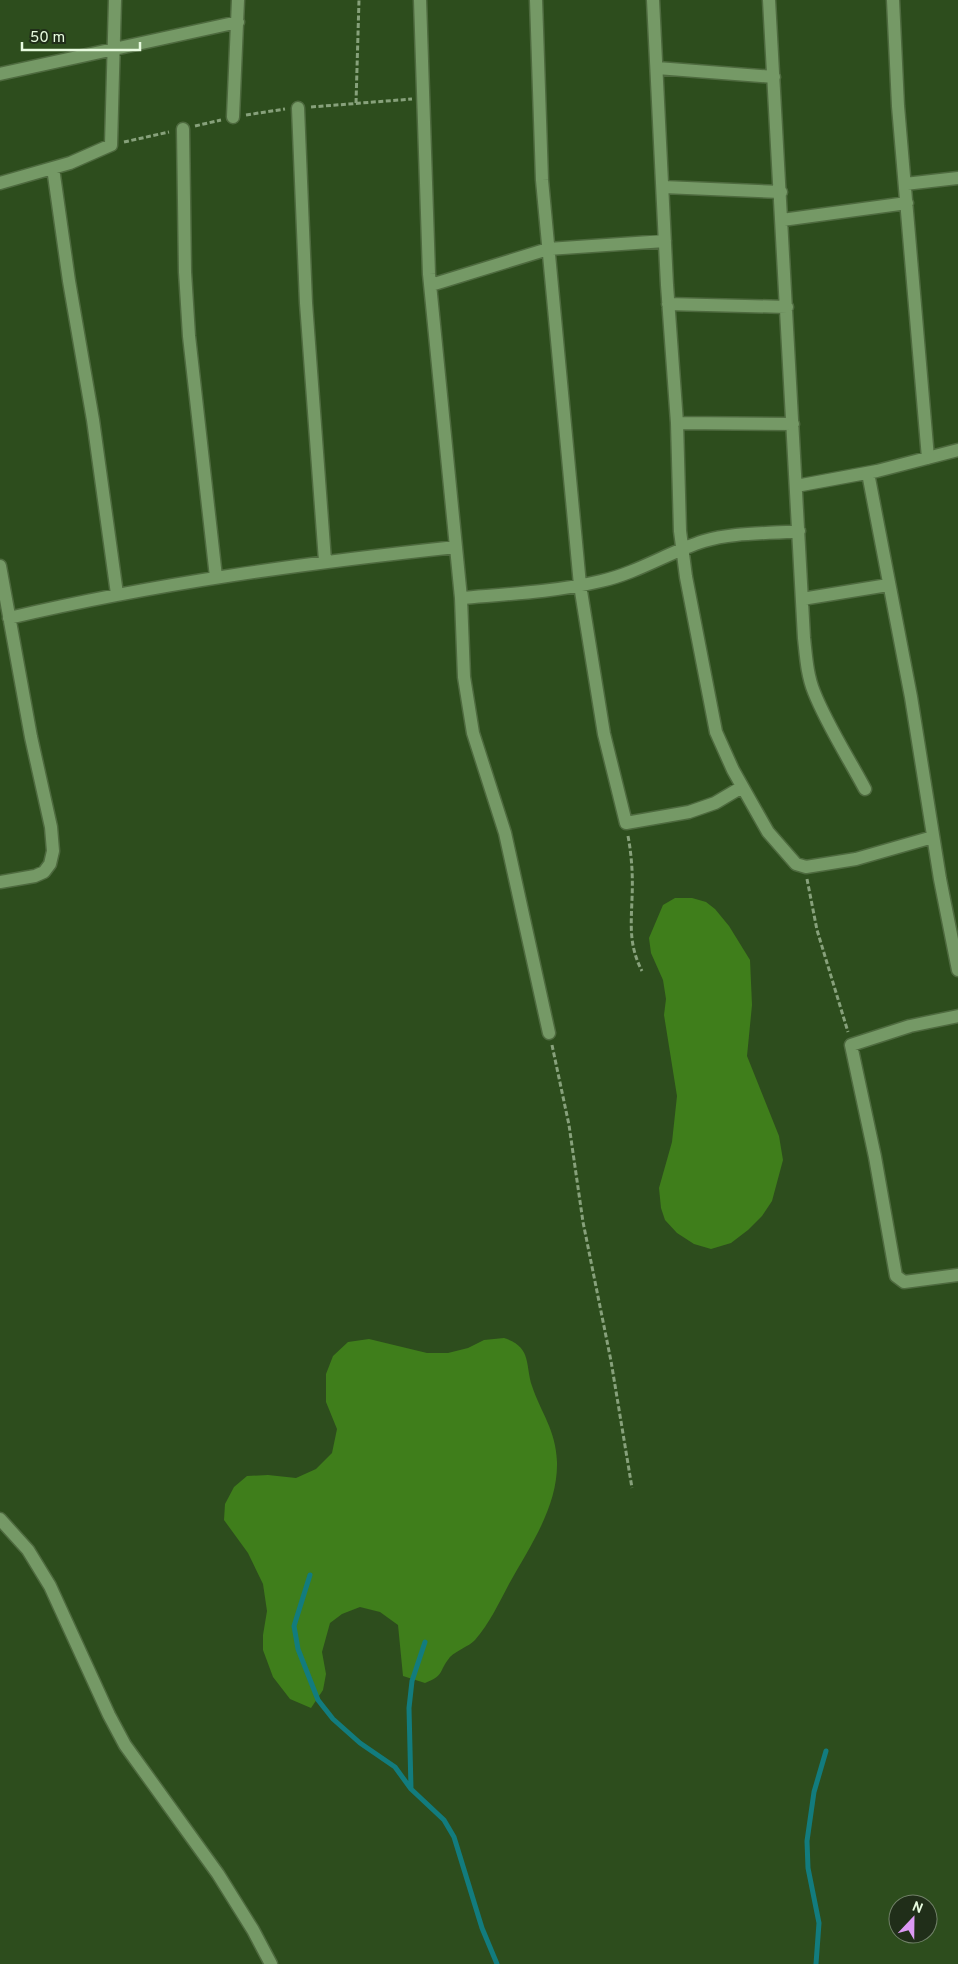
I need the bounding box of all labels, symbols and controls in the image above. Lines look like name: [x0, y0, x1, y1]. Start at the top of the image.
scale bar: [22, 20, 140, 52]
text: 50 m: [30, 29, 65, 48]
north arrow: [888, 1894, 938, 1944]
text: N: [909, 1899, 925, 1918]

